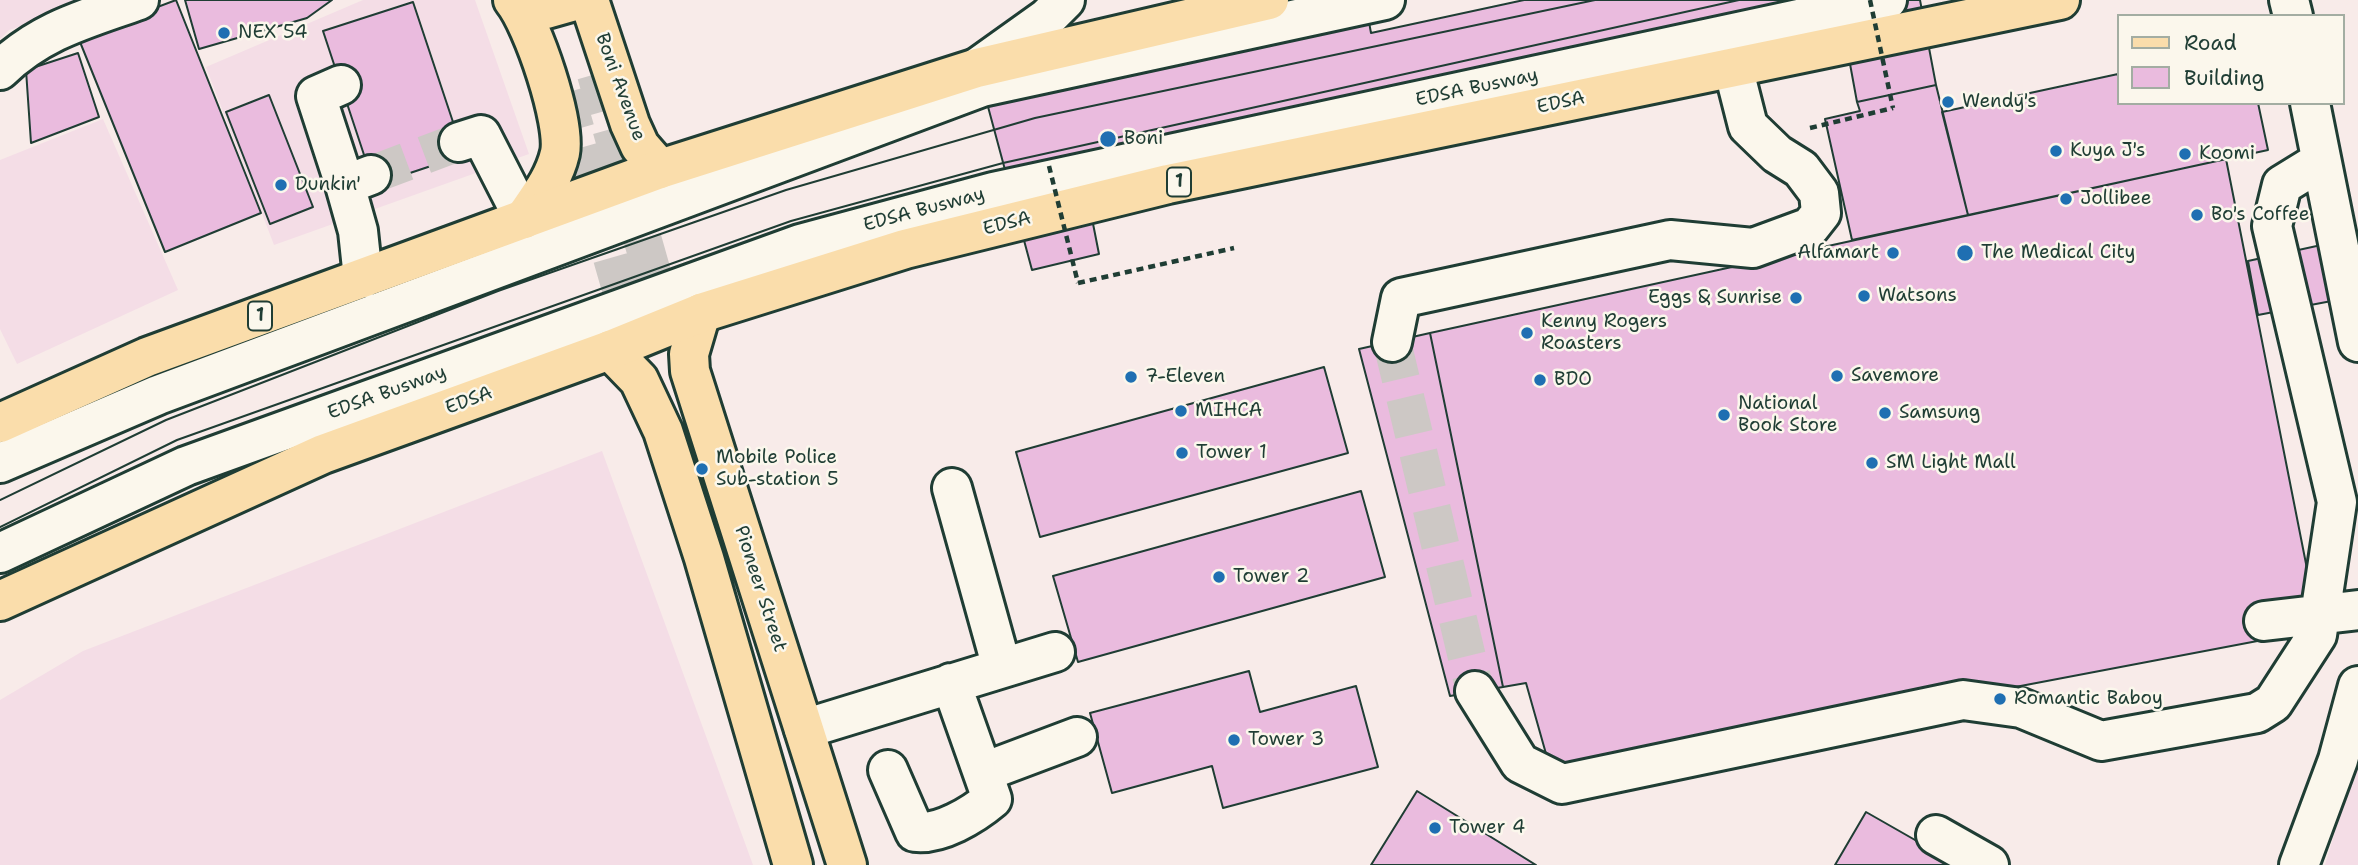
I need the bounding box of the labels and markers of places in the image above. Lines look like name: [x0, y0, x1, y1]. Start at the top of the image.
place label: NEX 54: [238, 22, 308, 44]
marker: NEX 54: [216, 25, 232, 41]
place label: Wendy's: [1962, 91, 2037, 113]
marker: Wendy's: [1940, 94, 1956, 110]
place label: Boni: [1124, 128, 1163, 150]
marker: Boni: [1098, 129, 1118, 149]
place label: Kuya J's: [2070, 140, 2145, 162]
marker: Kuya J's: [2048, 143, 2064, 159]
place label: Koomi: [2199, 143, 2255, 165]
marker: Koomi: [2177, 146, 2193, 162]
place label: Dunkin': [295, 174, 361, 196]
marker: Dunkin': [273, 177, 289, 193]
place label: Jollibee: [2080, 188, 2152, 210]
marker: Jollibee: [2058, 191, 2074, 207]
place label: Bo's Coffee: [2211, 204, 2309, 226]
marker: Bo's Coffee: [2189, 207, 2205, 223]
place label: Alfamart: [1797, 242, 1879, 264]
place label: The Medical City: [1981, 242, 2135, 264]
marker: The Medical City: [1955, 243, 1975, 263]
marker: Alfamart: [1885, 245, 1901, 261]
place label: Watsons: [1878, 285, 1957, 307]
place label: Eggs & Sunrise: [1648, 287, 1782, 309]
marker: Watsons: [1856, 288, 1872, 304]
marker: Eggs & Sunrise: [1788, 290, 1804, 306]
place label: Kenny Rogers Roasters: [1541, 311, 1667, 355]
marker: Kenny Rogers Roasters: [1519, 325, 1535, 341]
place label: Savemore: [1851, 365, 1939, 387]
place label: 7-Eleven: [1145, 366, 1225, 388]
marker: Savemore: [1829, 368, 1845, 384]
marker: 7-Eleven: [1123, 369, 1139, 385]
place label: BDO: [1554, 369, 1592, 391]
marker: BDO: [1532, 372, 1548, 388]
place label: National Book Store: [1738, 393, 1837, 437]
place label: MIHCA: [1195, 400, 1262, 422]
place label: Samsung: [1899, 402, 1980, 424]
marker: MIHCA: [1173, 403, 1189, 419]
marker: Samsung: [1877, 405, 1893, 421]
marker: National Book Store: [1716, 407, 1732, 423]
place label: Tower 1: [1196, 442, 1267, 464]
marker: Tower 1: [1174, 445, 1190, 461]
place label: Mobile Police Sub-station 5: [716, 447, 839, 491]
place label: SM Light Mall: [1886, 452, 2016, 474]
marker: SM Light Mall: [1864, 455, 1880, 471]
marker: Mobile Police Sub-station 5: [694, 461, 710, 477]
place label: Tower 2: [1233, 566, 1309, 588]
marker: Tower 2: [1211, 569, 1227, 585]
place label: Romantic Baboy: [2014, 688, 2163, 710]
marker: Romantic Baboy: [1992, 691, 2008, 707]
place label: Tower 3: [1248, 729, 1324, 751]
marker: Tower 3: [1226, 732, 1242, 748]
place label: Tower 4: [1449, 817, 1525, 839]
marker: Tower 4: [1427, 820, 1443, 836]

